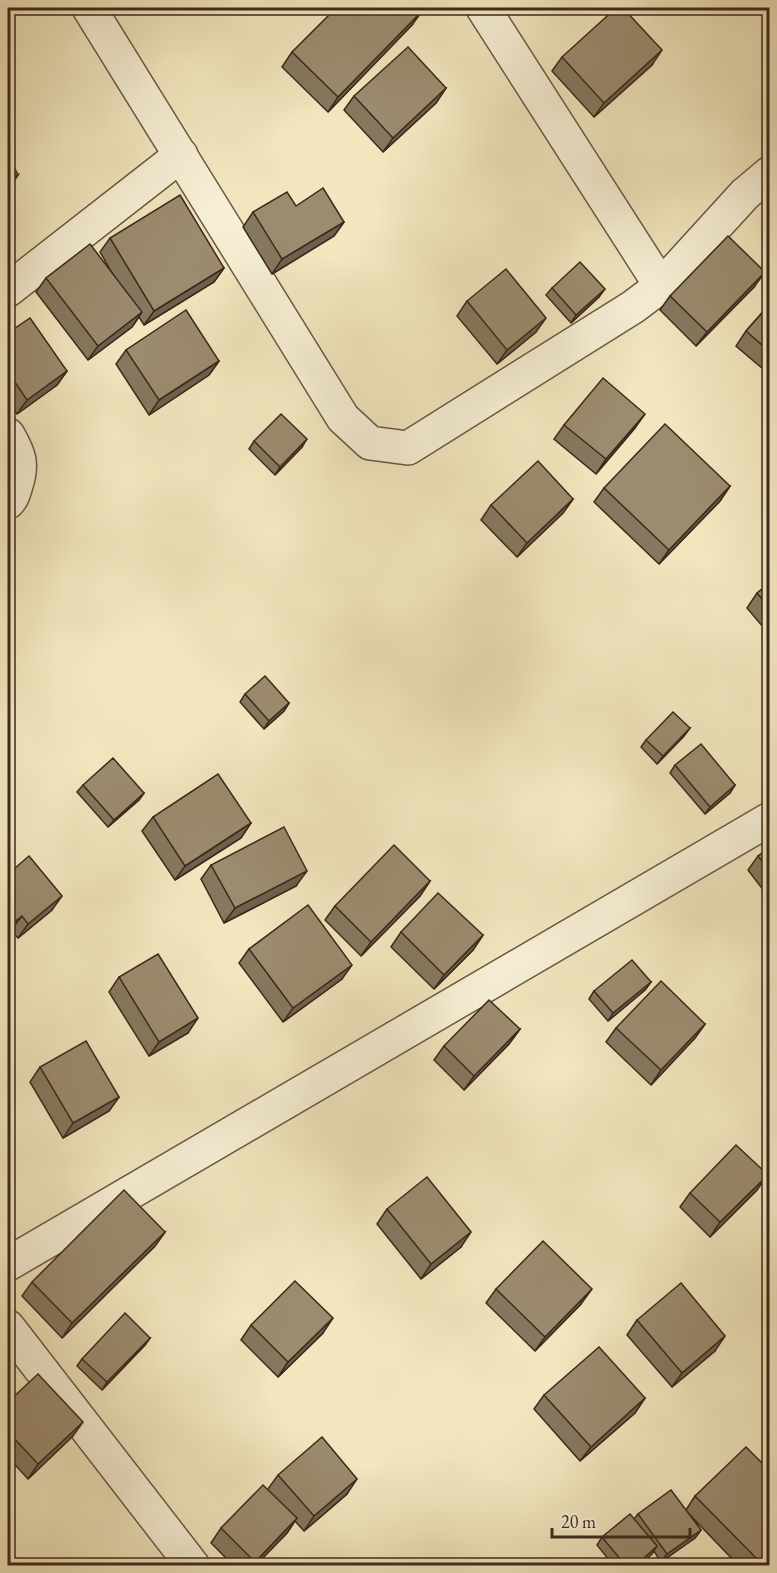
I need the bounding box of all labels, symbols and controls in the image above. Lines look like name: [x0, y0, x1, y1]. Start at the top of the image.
scale bar: [552, 1501, 690, 1539]
text: 20 m: [561, 1510, 596, 1533]

